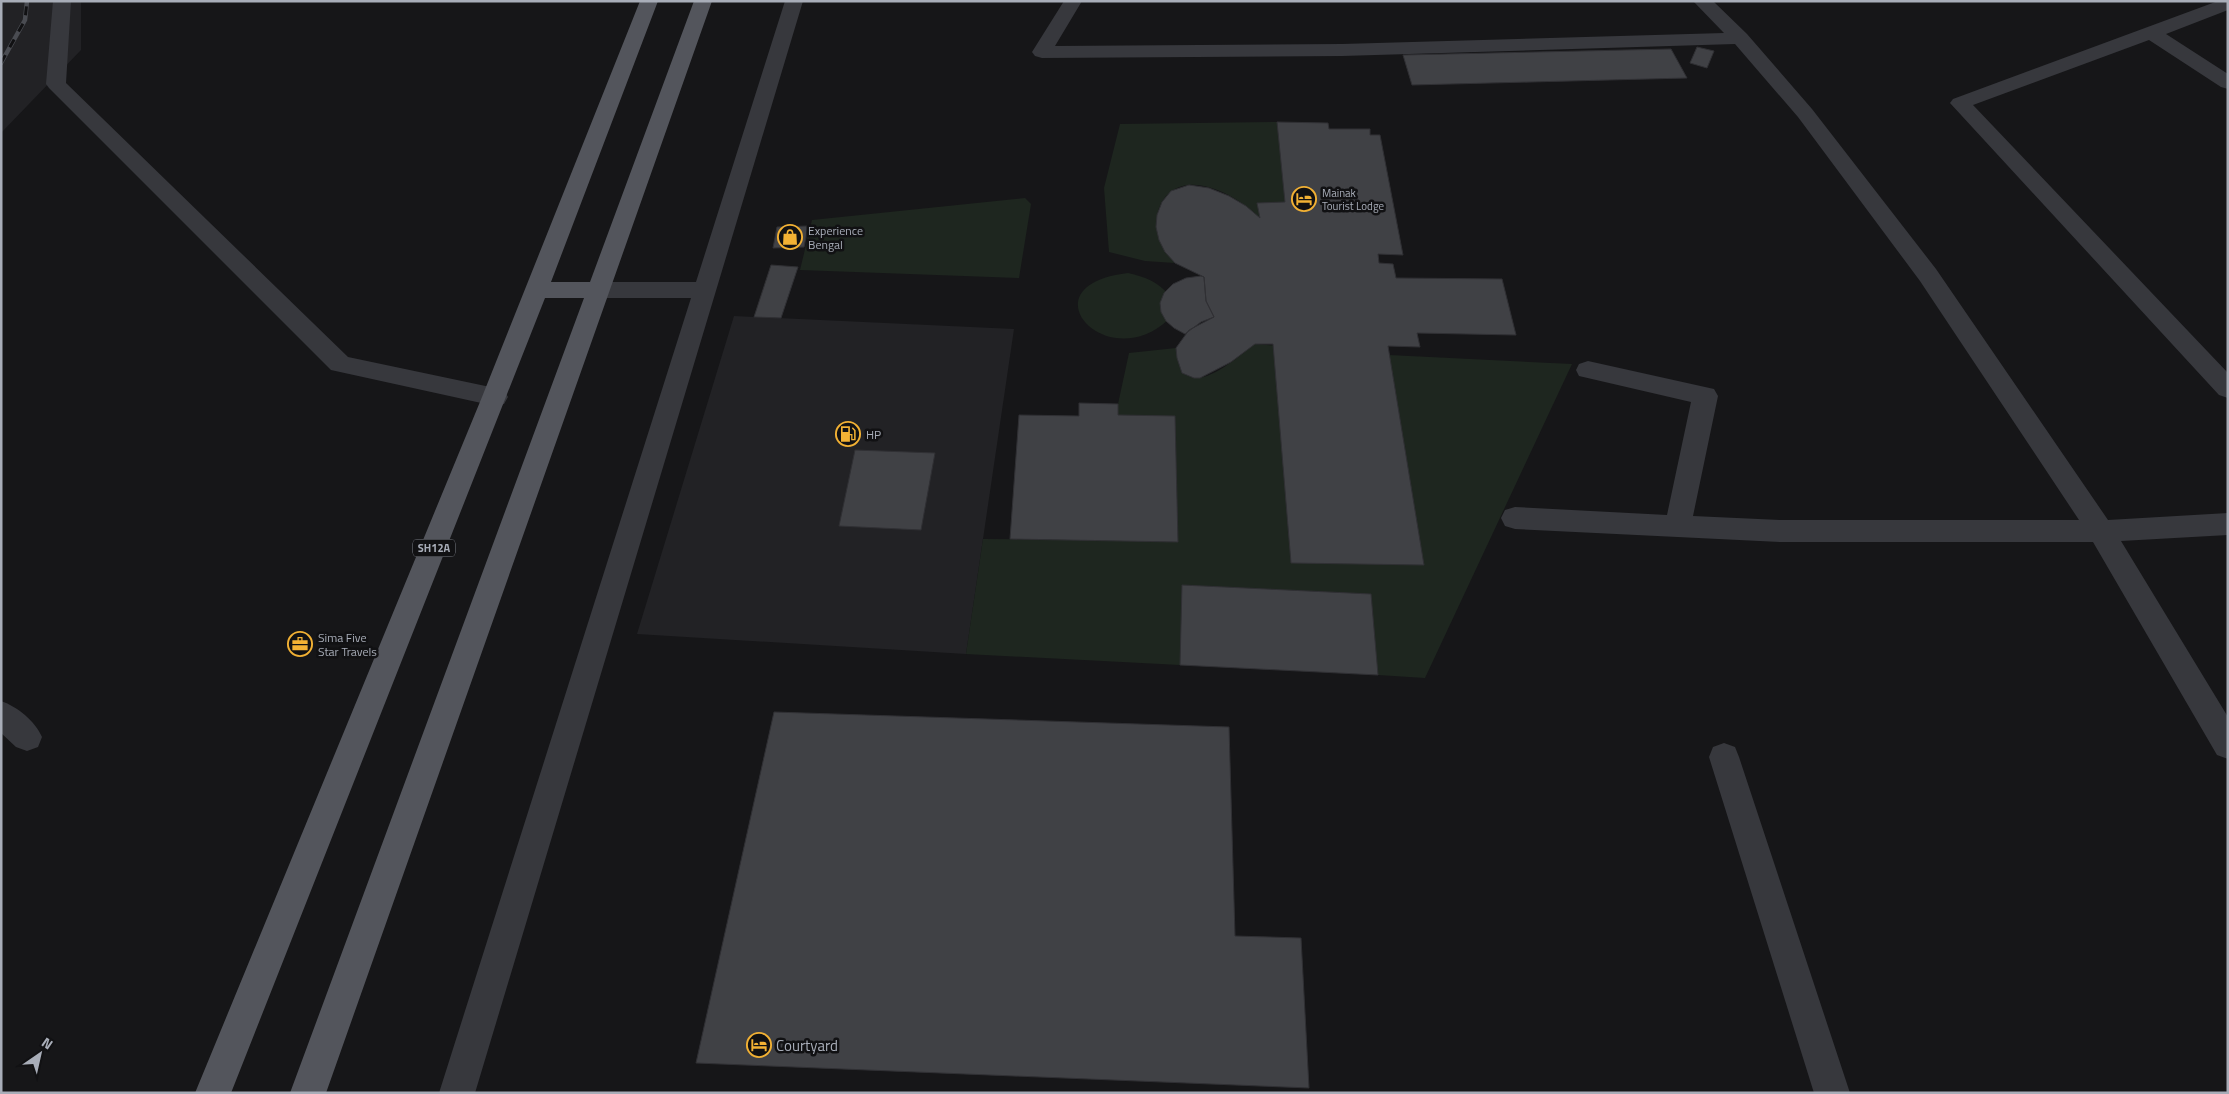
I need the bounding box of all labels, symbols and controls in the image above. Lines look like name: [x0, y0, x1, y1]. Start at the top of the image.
place label: Mainak Tourist Lodge: [1322, 185, 1385, 214]
hotel icon: Mainak Tourist Lodge: [1291, 186, 1317, 212]
place label: Experience Bengal: [808, 221, 863, 254]
shop icon: Experience Bengal: [777, 224, 803, 250]
fuel station icon: HP: [835, 421, 861, 447]
place label: HP: [866, 425, 881, 444]
road number: SH12A: [413, 540, 455, 556]
place label: Sima Five Star Travels: [318, 628, 377, 661]
office icon: Sima Five Star Travels: [287, 631, 313, 657]
north arrow: [15, 1029, 65, 1079]
text: N: [38, 1031, 57, 1054]
hotel icon: Courtyard: [746, 1032, 772, 1058]
place label: Courtyard: [776, 1034, 838, 1057]

